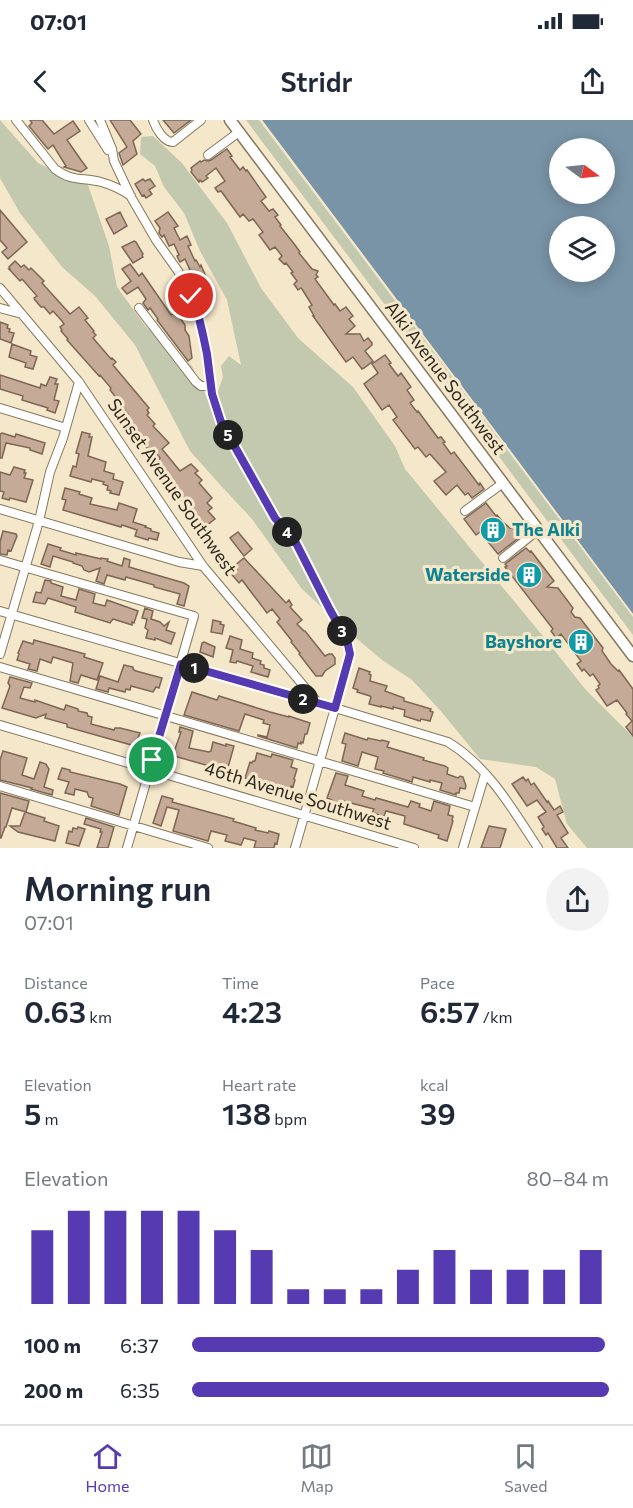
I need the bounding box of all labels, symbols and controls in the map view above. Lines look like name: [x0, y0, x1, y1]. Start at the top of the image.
text: 07:01: [30, 8, 87, 35]
icon: back: [24, 65, 57, 98]
text: Stridr: [280, 65, 353, 98]
icon: share: [576, 65, 609, 98]
north arrow: [549, 138, 615, 204]
map controls: [549, 138, 615, 282]
button: layers: [549, 216, 615, 282]
pin: [165, 270, 216, 321]
icon: check: [174, 279, 207, 312]
street label: Alki Avenue Southwest: [381, 296, 511, 458]
street label: Sunset Avenue Southwest: [103, 394, 242, 579]
pin: 5: [213, 420, 243, 450]
text: 5: [223, 425, 233, 444]
building icon: The Alki: [478, 515, 508, 545]
pin: 4: [272, 517, 302, 547]
place label: The Alki: [512, 518, 580, 540]
text: 4: [282, 522, 292, 541]
building icon: Waterside: [514, 560, 544, 590]
place label: Waterside: [425, 563, 510, 585]
pin: 3: [327, 616, 357, 646]
text: 3: [337, 621, 347, 640]
building icon: Bayshore: [566, 627, 596, 657]
place label: Bayshore: [485, 630, 562, 652]
pin: 1: [179, 653, 209, 683]
text: 1: [190, 658, 198, 677]
pin: 2: [288, 684, 318, 714]
text: 2: [298, 689, 308, 708]
pin: [126, 734, 177, 785]
icon: arrive: [135, 743, 168, 776]
street label: 46th Avenue Southwest: [202, 756, 394, 834]
text: Morning run: [24, 867, 211, 908]
button: share: [546, 868, 609, 931]
text: 07:01: [24, 910, 74, 934]
text: Distance: [24, 973, 88, 992]
text: Time: [222, 973, 259, 992]
text: Pace: [420, 973, 455, 992]
text: 0.63: [24, 992, 86, 1029]
text: 4:23: [222, 992, 282, 1029]
text: 6:57: [420, 992, 480, 1029]
text: km: [86, 1007, 112, 1026]
text: /km: [480, 1007, 513, 1026]
text: Elevation: [24, 1075, 92, 1094]
text: Heart rate: [222, 1075, 296, 1094]
text: kcal: [420, 1075, 449, 1094]
text: 5: [24, 1094, 41, 1131]
text: 138: [222, 1094, 271, 1131]
text: 39: [420, 1094, 456, 1131]
text: m: [41, 1109, 58, 1128]
text: bpm: [271, 1109, 307, 1128]
text: Elevation: [24, 1166, 109, 1190]
text: 80–84 m: [527, 1166, 609, 1190]
text: 100 m: [24, 1333, 81, 1357]
text: 6:37: [120, 1333, 159, 1357]
text: 200 m: [24, 1378, 83, 1402]
text: 6:35: [120, 1378, 160, 1402]
tab: Home: [85, 1440, 129, 1495]
tab: Map: [300, 1440, 333, 1495]
tab: Saved: [504, 1440, 548, 1495]

